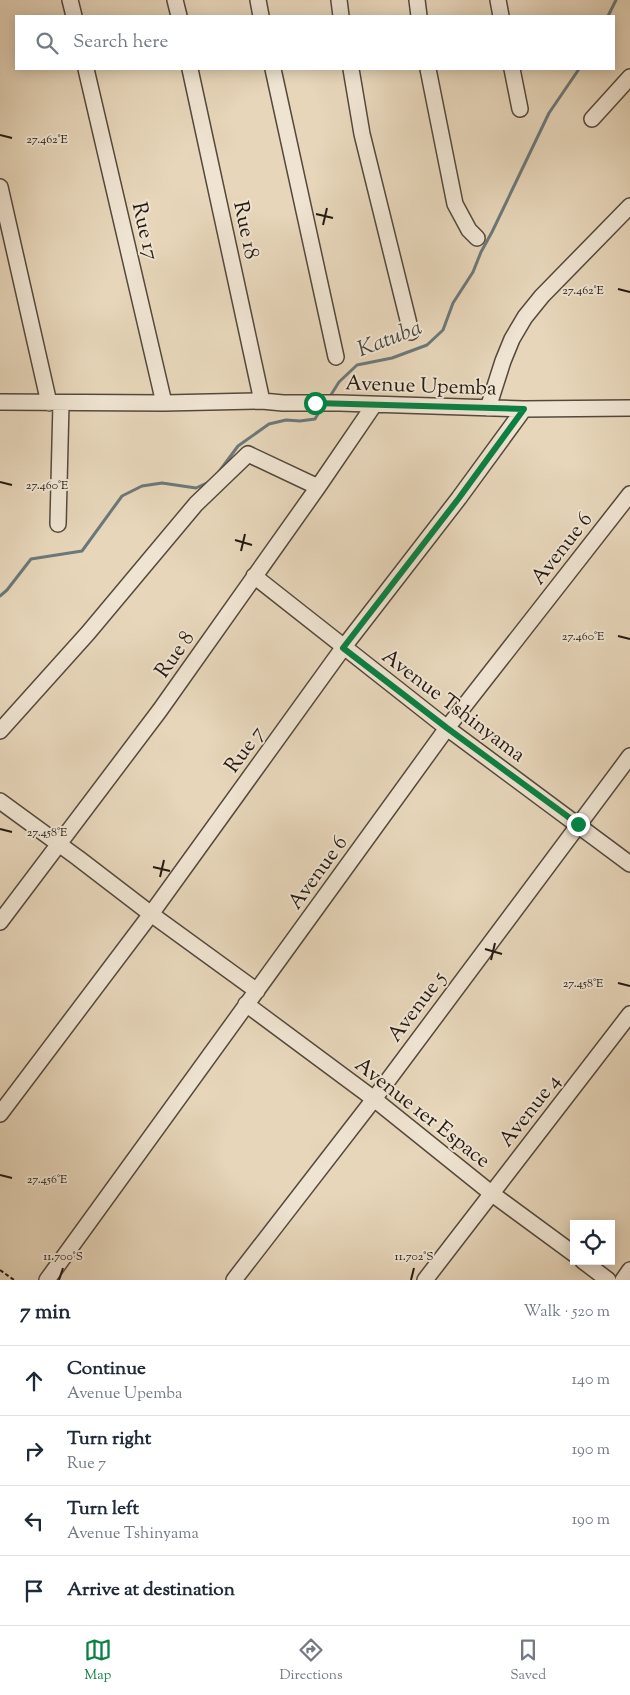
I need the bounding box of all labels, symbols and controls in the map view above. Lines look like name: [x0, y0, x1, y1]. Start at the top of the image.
search box: [15, 15, 615, 70]
icon: search: [33, 29, 61, 57]
text: Search here: [73, 29, 168, 56]
text: 27.462°E: [26, 131, 69, 149]
street label: Rue 18: [224, 199, 266, 262]
street label: Rue 17: [123, 200, 165, 264]
text: 27.462°E: [562, 282, 605, 300]
water label: Katuba: [353, 313, 427, 367]
street label: Avenue Upemba: [345, 369, 497, 405]
route start: [304, 392, 327, 415]
text: 27.460°E: [26, 477, 69, 495]
street label: Avenue 6: [525, 506, 601, 592]
street label: Rue 8: [149, 626, 203, 685]
text: 27.460°E: [562, 628, 605, 646]
street label: Avenue Tshinyama: [375, 643, 531, 771]
street label: Rue 7: [218, 720, 273, 780]
route end: [567, 813, 590, 836]
text: 27.458°E: [27, 824, 68, 842]
street label: Avenue 6: [281, 830, 356, 916]
street label: Avenue 5: [381, 966, 454, 1049]
text: 27.458°E: [563, 975, 604, 993]
street label: Avenue 1er Espace: [348, 1051, 496, 1176]
street label: Avenue 4: [493, 1068, 569, 1154]
text: 27.456°E: [27, 1171, 68, 1189]
map controls: [570, 1220, 615, 1265]
button: locate: [570, 1220, 615, 1265]
text: 11.700°S: [43, 1248, 83, 1266]
text: 11.702°S: [395, 1248, 433, 1266]
text: 7 min: [20, 1298, 71, 1328]
text: Walk · 520 m: [524, 1301, 610, 1324]
text: Continue: [67, 1356, 146, 1383]
icon: ahead: [20, 1367, 48, 1395]
text: 140 m: [572, 1369, 610, 1392]
text: Avenue Upemba: [67, 1383, 182, 1406]
text: Turn right: [67, 1426, 151, 1453]
icon: right: [20, 1437, 48, 1465]
text: 190 m: [572, 1439, 610, 1462]
text: Rue 7: [67, 1453, 106, 1476]
text: Turn left: [67, 1496, 139, 1523]
icon: left: [20, 1507, 48, 1535]
text: 190 m: [572, 1509, 610, 1532]
text: Avenue Tshinyama: [67, 1523, 199, 1546]
icon: arrive: [20, 1577, 48, 1605]
text: Arrive at destination: [67, 1577, 235, 1604]
tab: Map: [84, 1636, 112, 1686]
tab: Directions: [279, 1636, 343, 1686]
tab: Saved: [510, 1636, 546, 1686]

